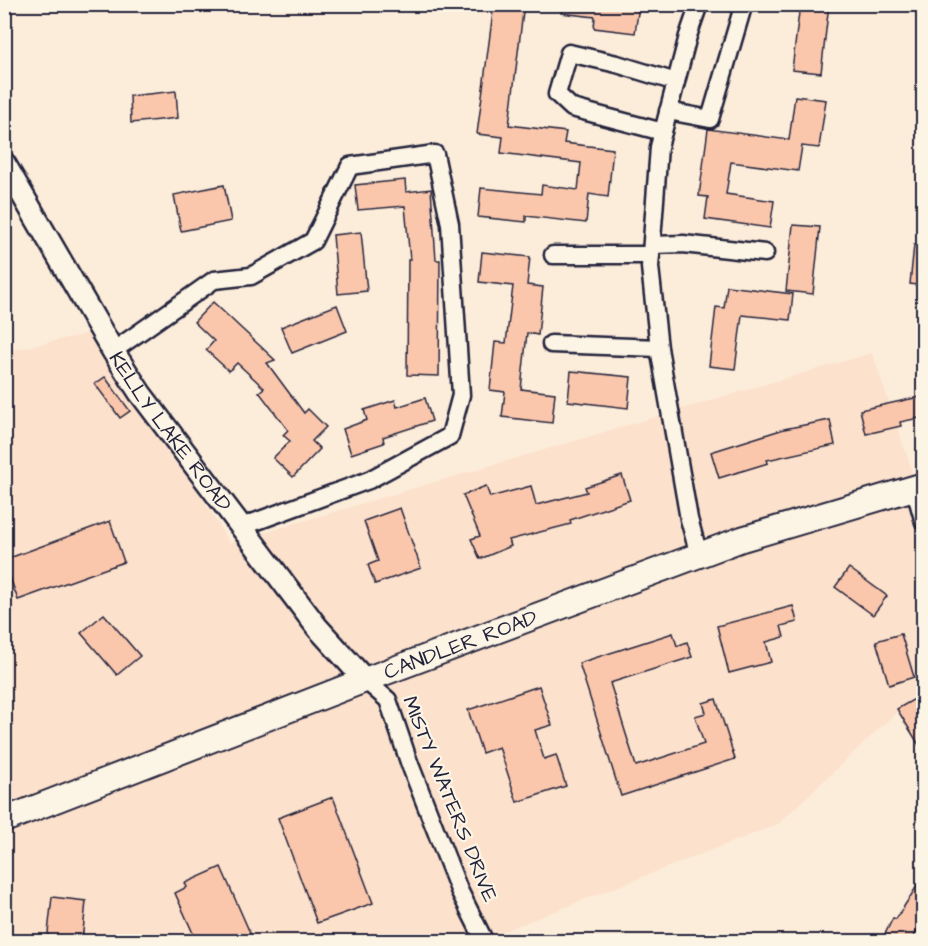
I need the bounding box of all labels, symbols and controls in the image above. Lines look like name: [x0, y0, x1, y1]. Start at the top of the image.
street label: KELLY LAKE ROAD: [102, 346, 239, 517]
street label: CANDLER ROAD: [380, 602, 541, 686]
street label: MISTY WATERS DRIVE: [395, 692, 505, 907]

